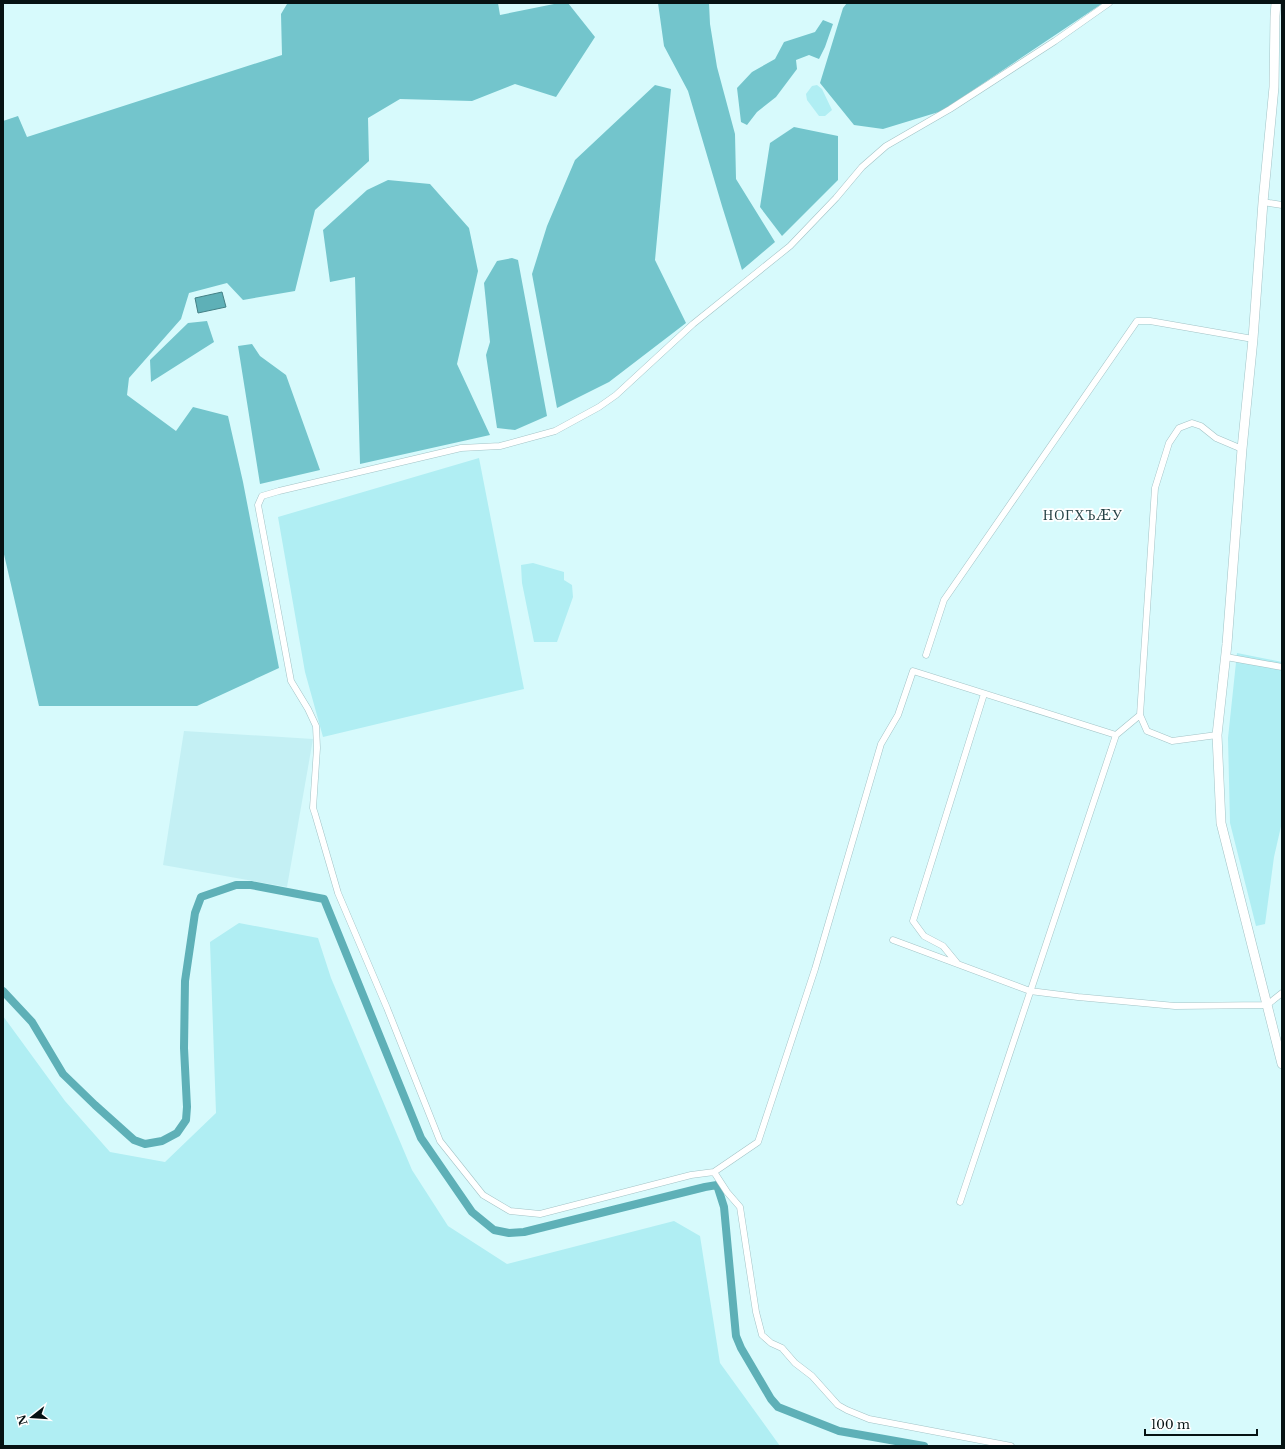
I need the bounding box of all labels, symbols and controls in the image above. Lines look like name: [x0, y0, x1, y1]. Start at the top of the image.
district label: НОГХЪÆУ: [1043, 506, 1123, 524]
north arrow: [12, 1397, 52, 1437]
scale bar: [1145, 1411, 1257, 1437]
text: N: [14, 1412, 31, 1427]
text: 100 m: [1151, 1417, 1190, 1432]

